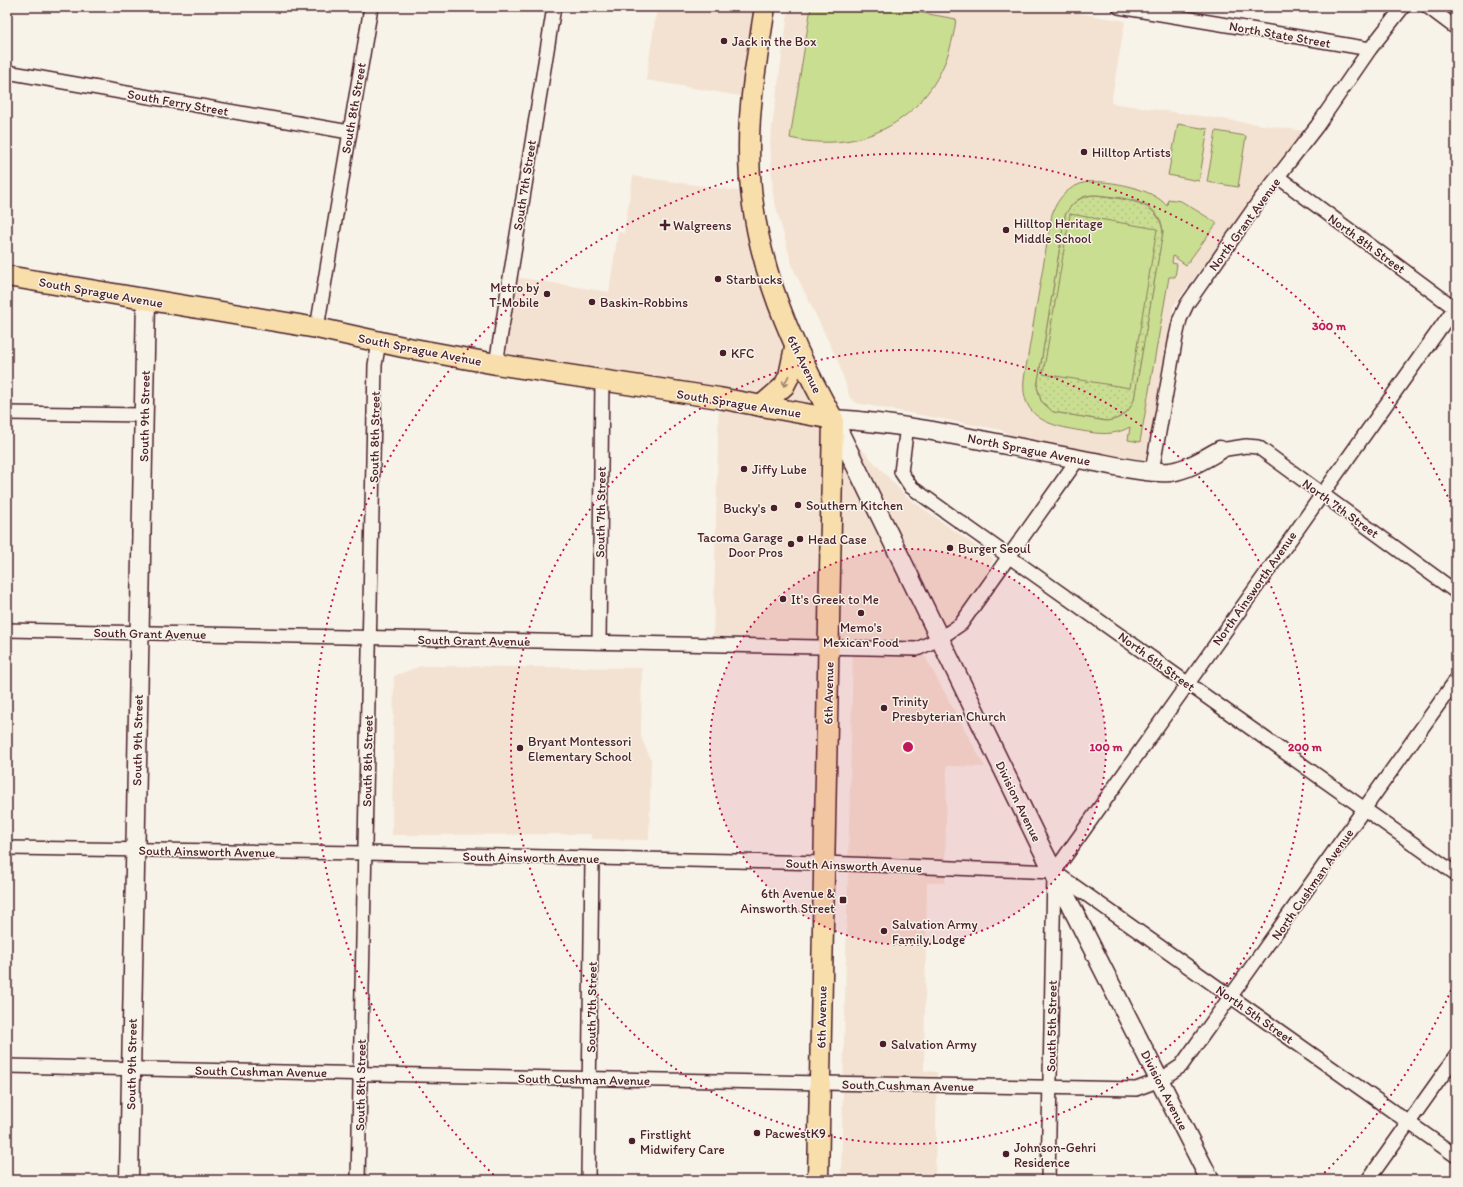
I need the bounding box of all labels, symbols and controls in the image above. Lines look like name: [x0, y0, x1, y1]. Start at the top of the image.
street label: North State Street: [1228, 18, 1332, 51]
place label: Jack in the Box: [732, 34, 817, 49]
marker: Jack in the Box: [719, 36, 729, 46]
street label: South 8th Street: [338, 61, 369, 155]
street label: South Ferry Street: [126, 86, 230, 119]
street label: South 7th Street: [510, 139, 539, 231]
place label: Hilltop Artists: [1092, 145, 1171, 160]
marker: Hilltop Artists: [1079, 147, 1089, 157]
street label: North Grant Avenue: [1206, 175, 1283, 274]
street label: North 8th Street: [1325, 210, 1408, 276]
place label: Hilltop Heritage Middle School: [1014, 216, 1103, 246]
place label: Walgreens: [673, 218, 732, 233]
marker: Walgreens: [660, 220, 670, 230]
marker: Hilltop Heritage Middle School: [1001, 225, 1011, 235]
place label: Starbucks: [726, 272, 782, 287]
street label: South Sprague Avenue: [38, 274, 164, 311]
marker: Starbucks: [713, 274, 723, 284]
place label: Metro by T-Mobile: [489, 280, 539, 310]
marker: Metro by T-Mobile: [542, 289, 552, 299]
place label: Baskin-Robbins: [600, 295, 688, 310]
marker: Baskin-Robbins: [587, 297, 597, 307]
text: 300 m: [1312, 319, 1347, 333]
street label: South Sprague Avenue: [357, 330, 483, 369]
street label: 6th Avenue: [784, 333, 825, 396]
place label: KFC: [731, 346, 754, 361]
marker: KFC: [718, 348, 728, 358]
street label: South 9th Street: [136, 370, 153, 462]
one-way arrow: [782, 375, 789, 387]
street label: South Sprague Avenue: [676, 386, 802, 421]
street label: South 8th Street: [366, 391, 383, 483]
street label: North Sprague Avenue: [966, 430, 1092, 469]
place label: Jiffy Lube: [752, 462, 807, 477]
marker: Jiffy Lube: [739, 464, 749, 474]
street label: South 7th Street: [592, 466, 609, 558]
street label: North 7th Street: [1300, 476, 1382, 541]
place label: Southern Kitchen: [806, 498, 903, 513]
marker: Southern Kitchen: [793, 500, 803, 510]
place label: Bucky's: [723, 501, 766, 516]
marker: Bucky's: [769, 503, 779, 513]
street label: North Ainsworth Avenue: [1209, 528, 1300, 648]
place label: Tacoma Garage Door Pros: [697, 530, 783, 560]
place label: Head Case: [808, 532, 867, 547]
marker: Head Case: [795, 534, 805, 544]
marker: Tacoma Garage Door Pros: [786, 539, 796, 549]
place label: Burger Seoul: [958, 541, 1031, 556]
marker: Burger Seoul: [945, 543, 955, 553]
place label: It's Greek to Me: [791, 592, 879, 607]
marker: It's Greek to Me: [778, 594, 788, 604]
marker: Memo's Mexican Food: [856, 608, 866, 618]
place label: Memo's Mexican Food: [823, 620, 899, 650]
street label: South Grant Avenue: [93, 625, 207, 642]
street label: North 6th Street: [1115, 629, 1198, 694]
street label: South Grant Avenue: [417, 632, 531, 649]
street label: 6th Avenue: [820, 662, 837, 724]
street label: South 9th Street: [129, 694, 146, 786]
place label: Trinity Presbyterian Church: [892, 694, 1006, 724]
marker: Trinity Presbyterian Church: [879, 703, 889, 713]
street label: South 8th Street: [359, 715, 376, 807]
place label: Bryant Montessori Elementary School: [528, 734, 632, 764]
centre of rings: [901, 740, 915, 754]
text: 100 m: [1089, 740, 1123, 754]
text: 200 m: [1288, 740, 1323, 754]
marker: Bryant Montessori Elementary School: [515, 743, 525, 753]
street label: Division Avenue: [993, 758, 1045, 844]
street label: North Cushman Avenue: [1268, 826, 1357, 943]
street label: South Ainsworth Avenue: [139, 843, 275, 860]
street label: South Ainsworth Avenue: [463, 849, 599, 866]
street label: South Ainsworth Avenue: [785, 856, 923, 875]
place label: 6th Avenue & Ainsworth Street: [741, 886, 836, 916]
marker: 6th Avenue & Ainsworth Street: [838, 895, 848, 905]
place label: Salvation Army Family Lodge: [892, 917, 978, 947]
marker: Salvation Army Family Lodge: [879, 926, 889, 936]
street label: South 7th Street: [583, 961, 600, 1053]
street label: South 5th Street: [1043, 980, 1060, 1072]
street label: North 5th Street: [1213, 982, 1296, 1047]
street label: 6th Avenue: [813, 986, 830, 1048]
street label: South 9th Street: [123, 1018, 140, 1110]
place label: Salvation Army: [891, 1037, 977, 1052]
street label: South 8th Street: [352, 1039, 369, 1131]
marker: Salvation Army: [878, 1039, 888, 1049]
street label: Division Avenue: [1138, 1048, 1191, 1133]
street label: South Cushman Avenue: [195, 1063, 327, 1080]
street label: South Cushman Avenue: [518, 1071, 650, 1088]
street label: South Cushman Avenue: [842, 1077, 974, 1094]
place label: PacwestK9: [765, 1126, 826, 1141]
place label: Firstlight Midwifery Care: [640, 1127, 725, 1157]
marker: PacwestK9: [752, 1128, 762, 1138]
marker: Firstlight Midwifery Care: [627, 1136, 637, 1146]
place label: Johnson-Gehri Residence: [1014, 1140, 1096, 1170]
marker: Johnson-Gehri Residence: [1001, 1149, 1011, 1159]

